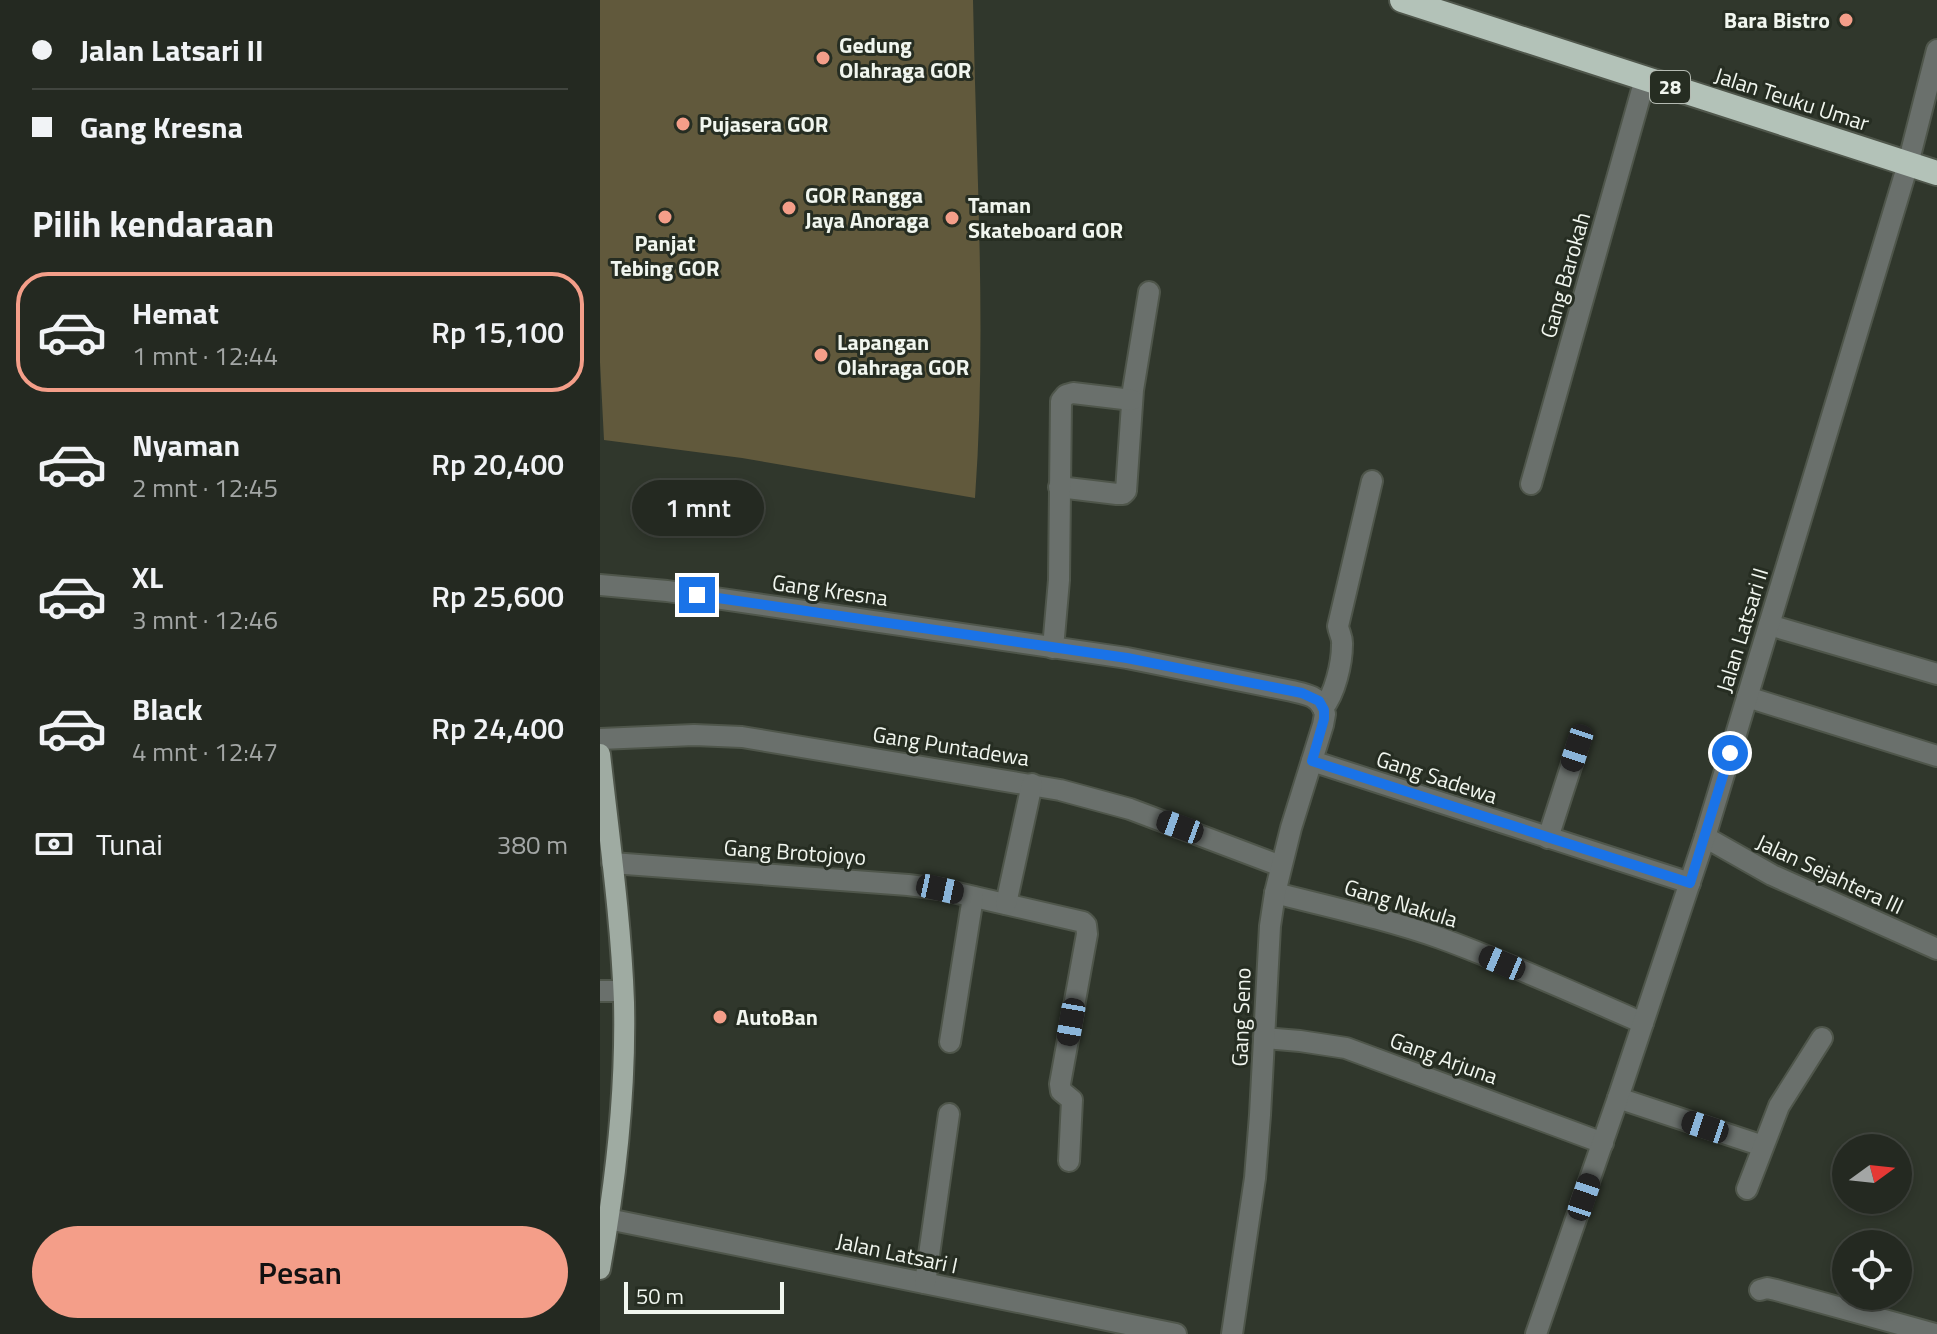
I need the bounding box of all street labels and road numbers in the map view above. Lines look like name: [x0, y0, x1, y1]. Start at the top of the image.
street label: Jalan Teuku Umar: [1710, 58, 1874, 140]
road number: 28: [1650, 71, 1690, 103]
street label: Gang Barokah: [1531, 208, 1599, 342]
street label: Jalan Latsari II: [1707, 563, 1777, 697]
street label: Gang Kresna: [770, 565, 890, 615]
street label: Gang Puntadewa: [870, 717, 1032, 775]
street label: Gang Sadewa: [1372, 741, 1502, 813]
street label: Jalan Sejahtera III: [1751, 825, 1909, 923]
street label: Gang Brotojoyo: [723, 830, 867, 874]
street label: Gang Nakula: [1340, 870, 1462, 936]
street label: Gang Seno: [1222, 967, 1260, 1067]
street label: Gang Arjuna: [1385, 1023, 1503, 1093]
street label: Jalan Latsari I: [833, 1224, 961, 1282]

